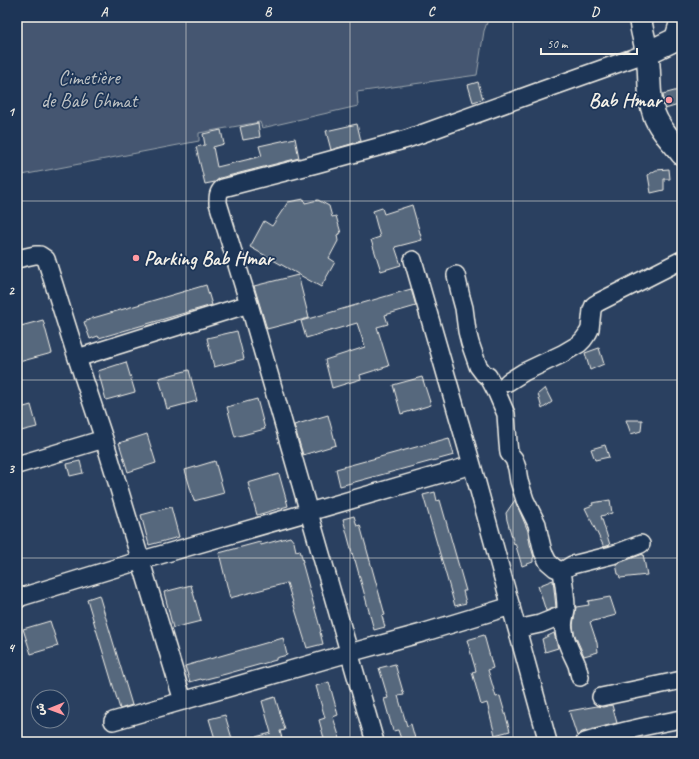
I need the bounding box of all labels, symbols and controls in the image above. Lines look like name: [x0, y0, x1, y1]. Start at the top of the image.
text: A: [101, 4, 109, 20]
text: B: [265, 4, 273, 20]
text: C: [428, 4, 436, 20]
text: D: [591, 4, 600, 20]
scale bar: [541, 30, 637, 56]
text: 50 m: [547, 36, 569, 52]
park label: Cimetière de Bab Ghmat: [41, 65, 139, 113]
place label: Bab Hmar: [589, 88, 664, 113]
marker: Bab Hmar: [664, 95, 674, 105]
text: 1: [8, 104, 16, 120]
place label: Parking Bab Hmar: [144, 246, 276, 271]
marker: Parking Bab Hmar: [131, 253, 141, 263]
text: 2: [8, 283, 15, 299]
text: 3: [8, 461, 15, 477]
text: 4: [8, 640, 16, 656]
north arrow: [30, 689, 70, 729]
text: ش: [33, 703, 47, 715]

